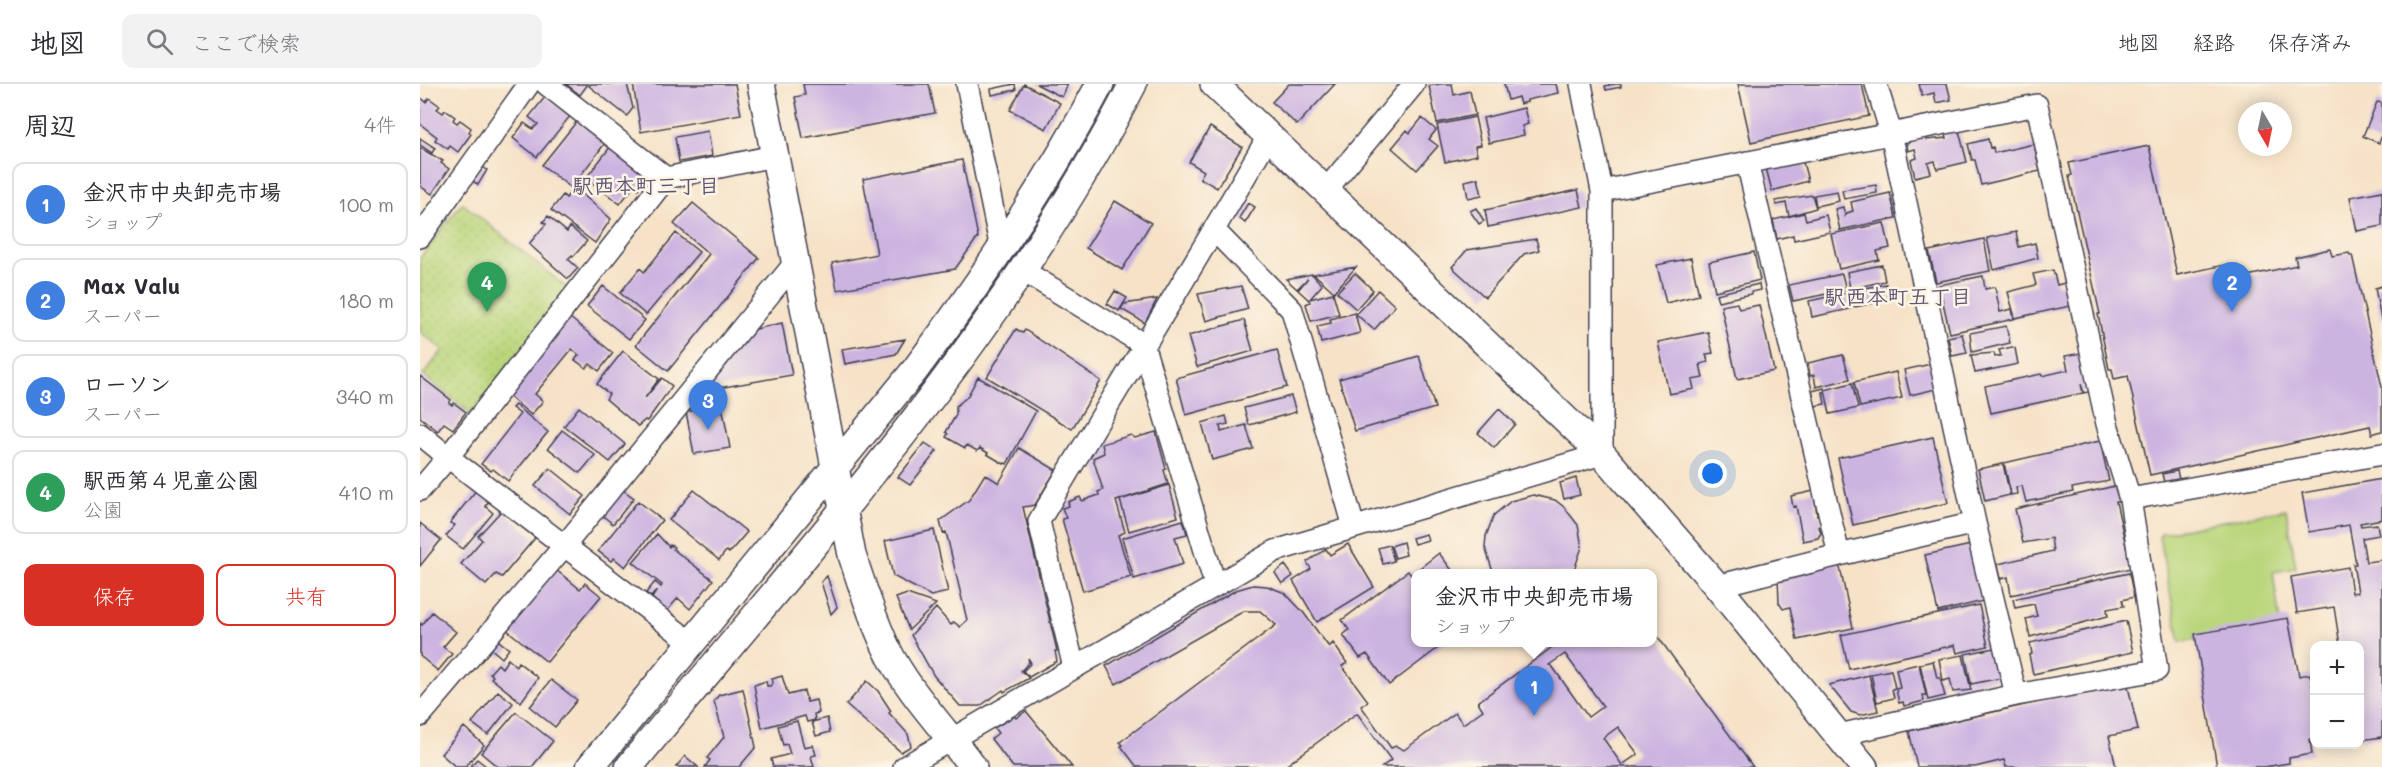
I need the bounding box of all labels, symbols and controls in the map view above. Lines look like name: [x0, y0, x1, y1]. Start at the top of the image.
search box: [122, 14, 542, 68]
text: 地図: [30, 24, 86, 60]
icon: search: [143, 25, 176, 58]
text: ここで検索: [191, 28, 301, 57]
text: 地図: [2118, 28, 2160, 55]
text: 経路: [2193, 28, 2235, 55]
text: 保存済み: [2268, 28, 2352, 55]
north arrow: [2238, 102, 2292, 156]
text: 周辺: [24, 108, 76, 142]
text: 4件: [364, 111, 396, 137]
district label: 駅西本町三丁目: [573, 171, 720, 198]
text: 金沢市中央卸売市場: [83, 177, 281, 206]
text: 1: [41, 191, 50, 217]
text: 100 m: [338, 191, 394, 217]
text: ショップ: [83, 208, 162, 234]
pin: 4: [468, 262, 506, 312]
pin: 2: [2212, 262, 2252, 312]
text: Max Valu: [83, 271, 180, 300]
district label: 駅西本町五丁目: [1825, 282, 1972, 309]
text: 2: [40, 287, 51, 313]
text: 180 m: [338, 287, 394, 313]
text: スーパー: [83, 302, 162, 328]
text: ローソン: [83, 369, 171, 398]
pin: 3: [688, 380, 728, 430]
text: 3: [40, 383, 52, 409]
text: 340 m: [336, 383, 394, 409]
text: スーパー: [83, 400, 162, 426]
your location: [1698, 459, 1727, 488]
text: 駅西第４児童公園: [83, 465, 259, 494]
text: 4: [39, 479, 52, 505]
text: 410 m: [339, 479, 394, 505]
text: 公園: [83, 496, 123, 522]
button: 保存: [24, 564, 204, 626]
button: 共有: [216, 564, 396, 626]
popup: [1411, 569, 1657, 647]
text: 金沢市中央卸売市場: [1435, 581, 1633, 610]
text: ショップ: [1435, 612, 1514, 638]
map controls: [2310, 641, 2364, 749]
button: +: [2310, 641, 2364, 695]
pin: 1: [1514, 666, 1554, 716]
button: −: [2310, 695, 2364, 749]

